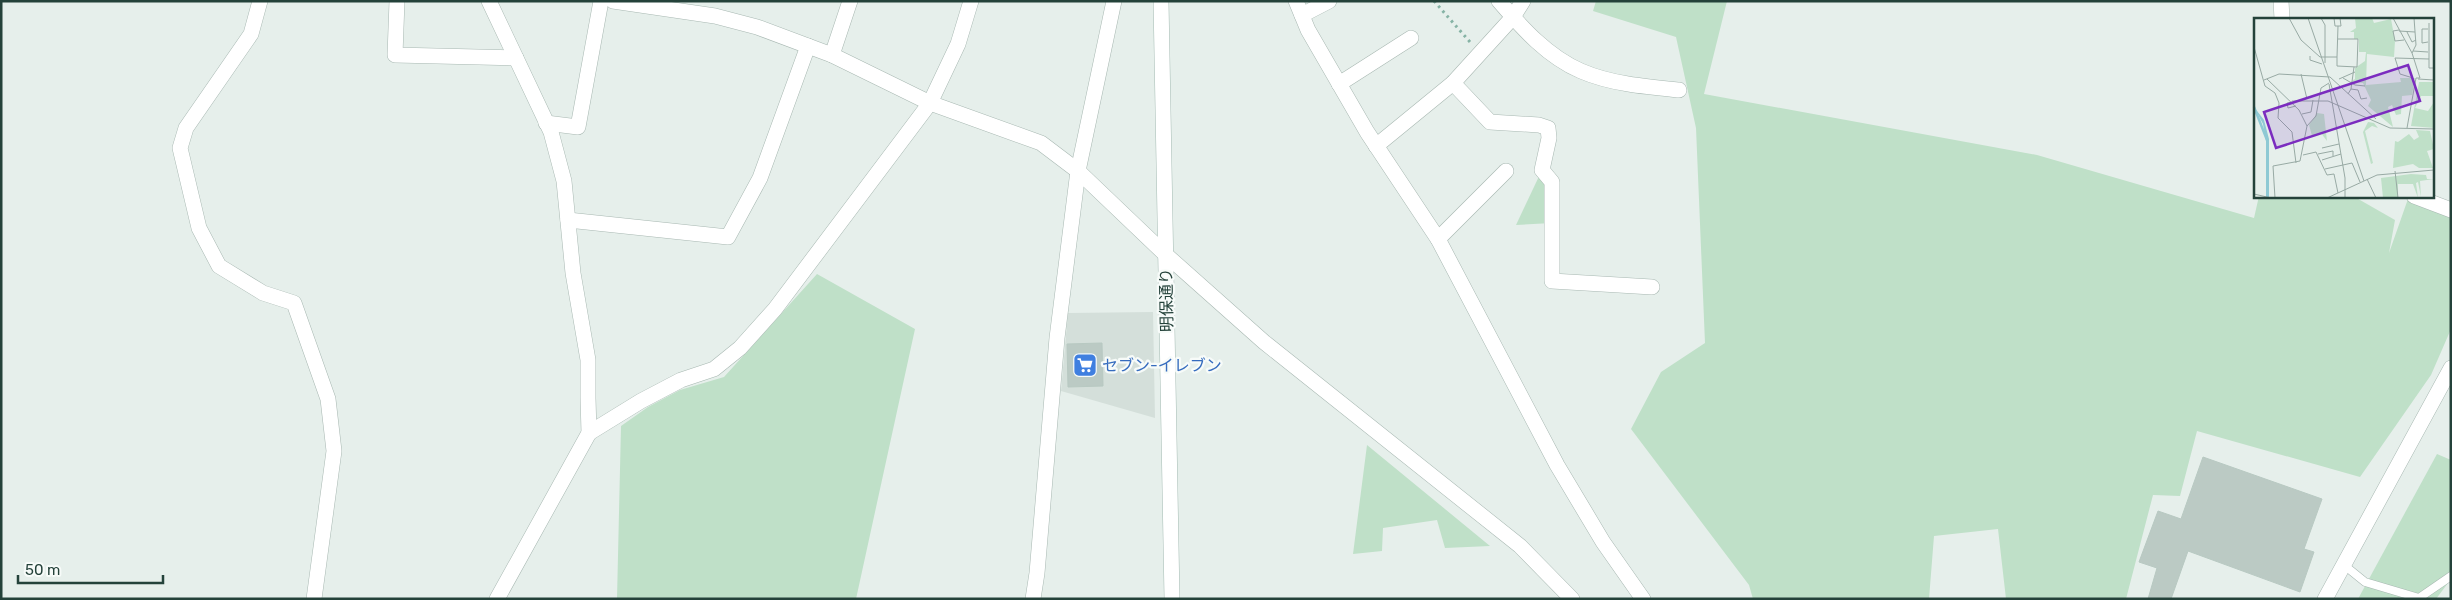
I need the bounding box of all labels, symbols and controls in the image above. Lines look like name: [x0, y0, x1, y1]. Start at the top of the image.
inset map: [2254, 18, 2434, 198]
street label: 明保通り: [1156, 268, 1177, 332]
supermarket icon: セブン-イレブン: [1072, 352, 1098, 378]
place label: セブン-イレブン: [1102, 356, 1222, 375]
scale bar: [18, 552, 162, 584]
text: 50 m: [25, 561, 60, 579]

